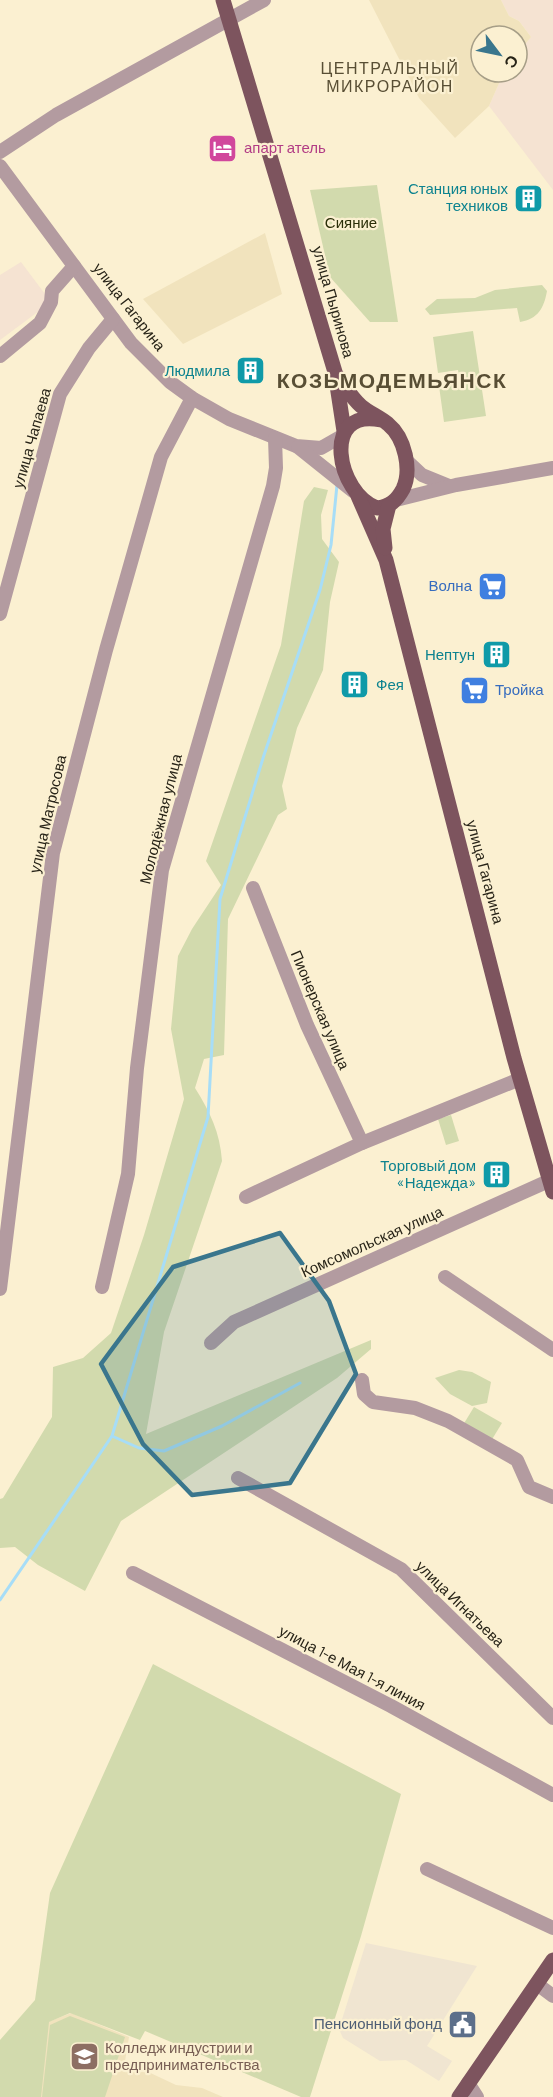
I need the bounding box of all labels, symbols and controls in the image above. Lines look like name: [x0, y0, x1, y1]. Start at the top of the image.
north arrow: [469, 24, 529, 84]
text: С: [501, 52, 523, 73]
district label: ЦЕНТРАЛЬНЫЙ МИКРОРАЙОН: [320, 58, 460, 95]
hotel icon: апарт атель: [207, 132, 239, 164]
place label: апарт атель: [244, 138, 326, 156]
place label: Станция юных техников: [408, 179, 508, 214]
building icon: Станция юных техников: [513, 182, 545, 214]
park label: Сияние: [325, 213, 377, 231]
street label: улица Пыринова: [309, 244, 359, 360]
street label: улица Гагарина: [90, 259, 170, 354]
building icon: Людмила: [235, 355, 267, 387]
place label: Людмила: [165, 361, 231, 379]
district label: КОЗЬМОДЕМЬЯНСК: [277, 367, 507, 392]
street label: улица Чапаева: [8, 385, 54, 490]
supermarket icon: Волна: [477, 570, 509, 602]
place label: Волна: [429, 576, 473, 594]
building icon: Нептун: [480, 639, 512, 671]
place label: Нептун: [425, 645, 475, 663]
building icon: Фея: [339, 669, 371, 701]
supermarket icon: Тройка: [458, 674, 490, 706]
place label: Фея: [376, 675, 404, 693]
place label: Тройка: [495, 680, 544, 698]
street label: Молодёжная улица: [135, 751, 185, 886]
street label: улица Матросова: [25, 752, 70, 875]
street label: улица Гагарина: [463, 818, 509, 926]
street label: Пионерская улица: [288, 947, 354, 1072]
place label: Торговый дом «Надежда»: [380, 1156, 476, 1191]
building icon: Торговый дом «Надежда»: [481, 1159, 513, 1191]
street label: Комсомольская улица: [298, 1201, 446, 1281]
street label: улица Игнатьева: [413, 1557, 509, 1650]
street label: улица 1-е Мая 1-я линия: [276, 1621, 429, 1713]
public building icon: Пенсионный фонд: [447, 2008, 479, 2040]
place label: Пенсионный фонд: [314, 2014, 442, 2032]
place label: Колледж индустрии и предпринимательства: [105, 2038, 260, 2073]
school or university icon: Колледж индустрии и предпринимательства: [68, 2041, 100, 2073]

